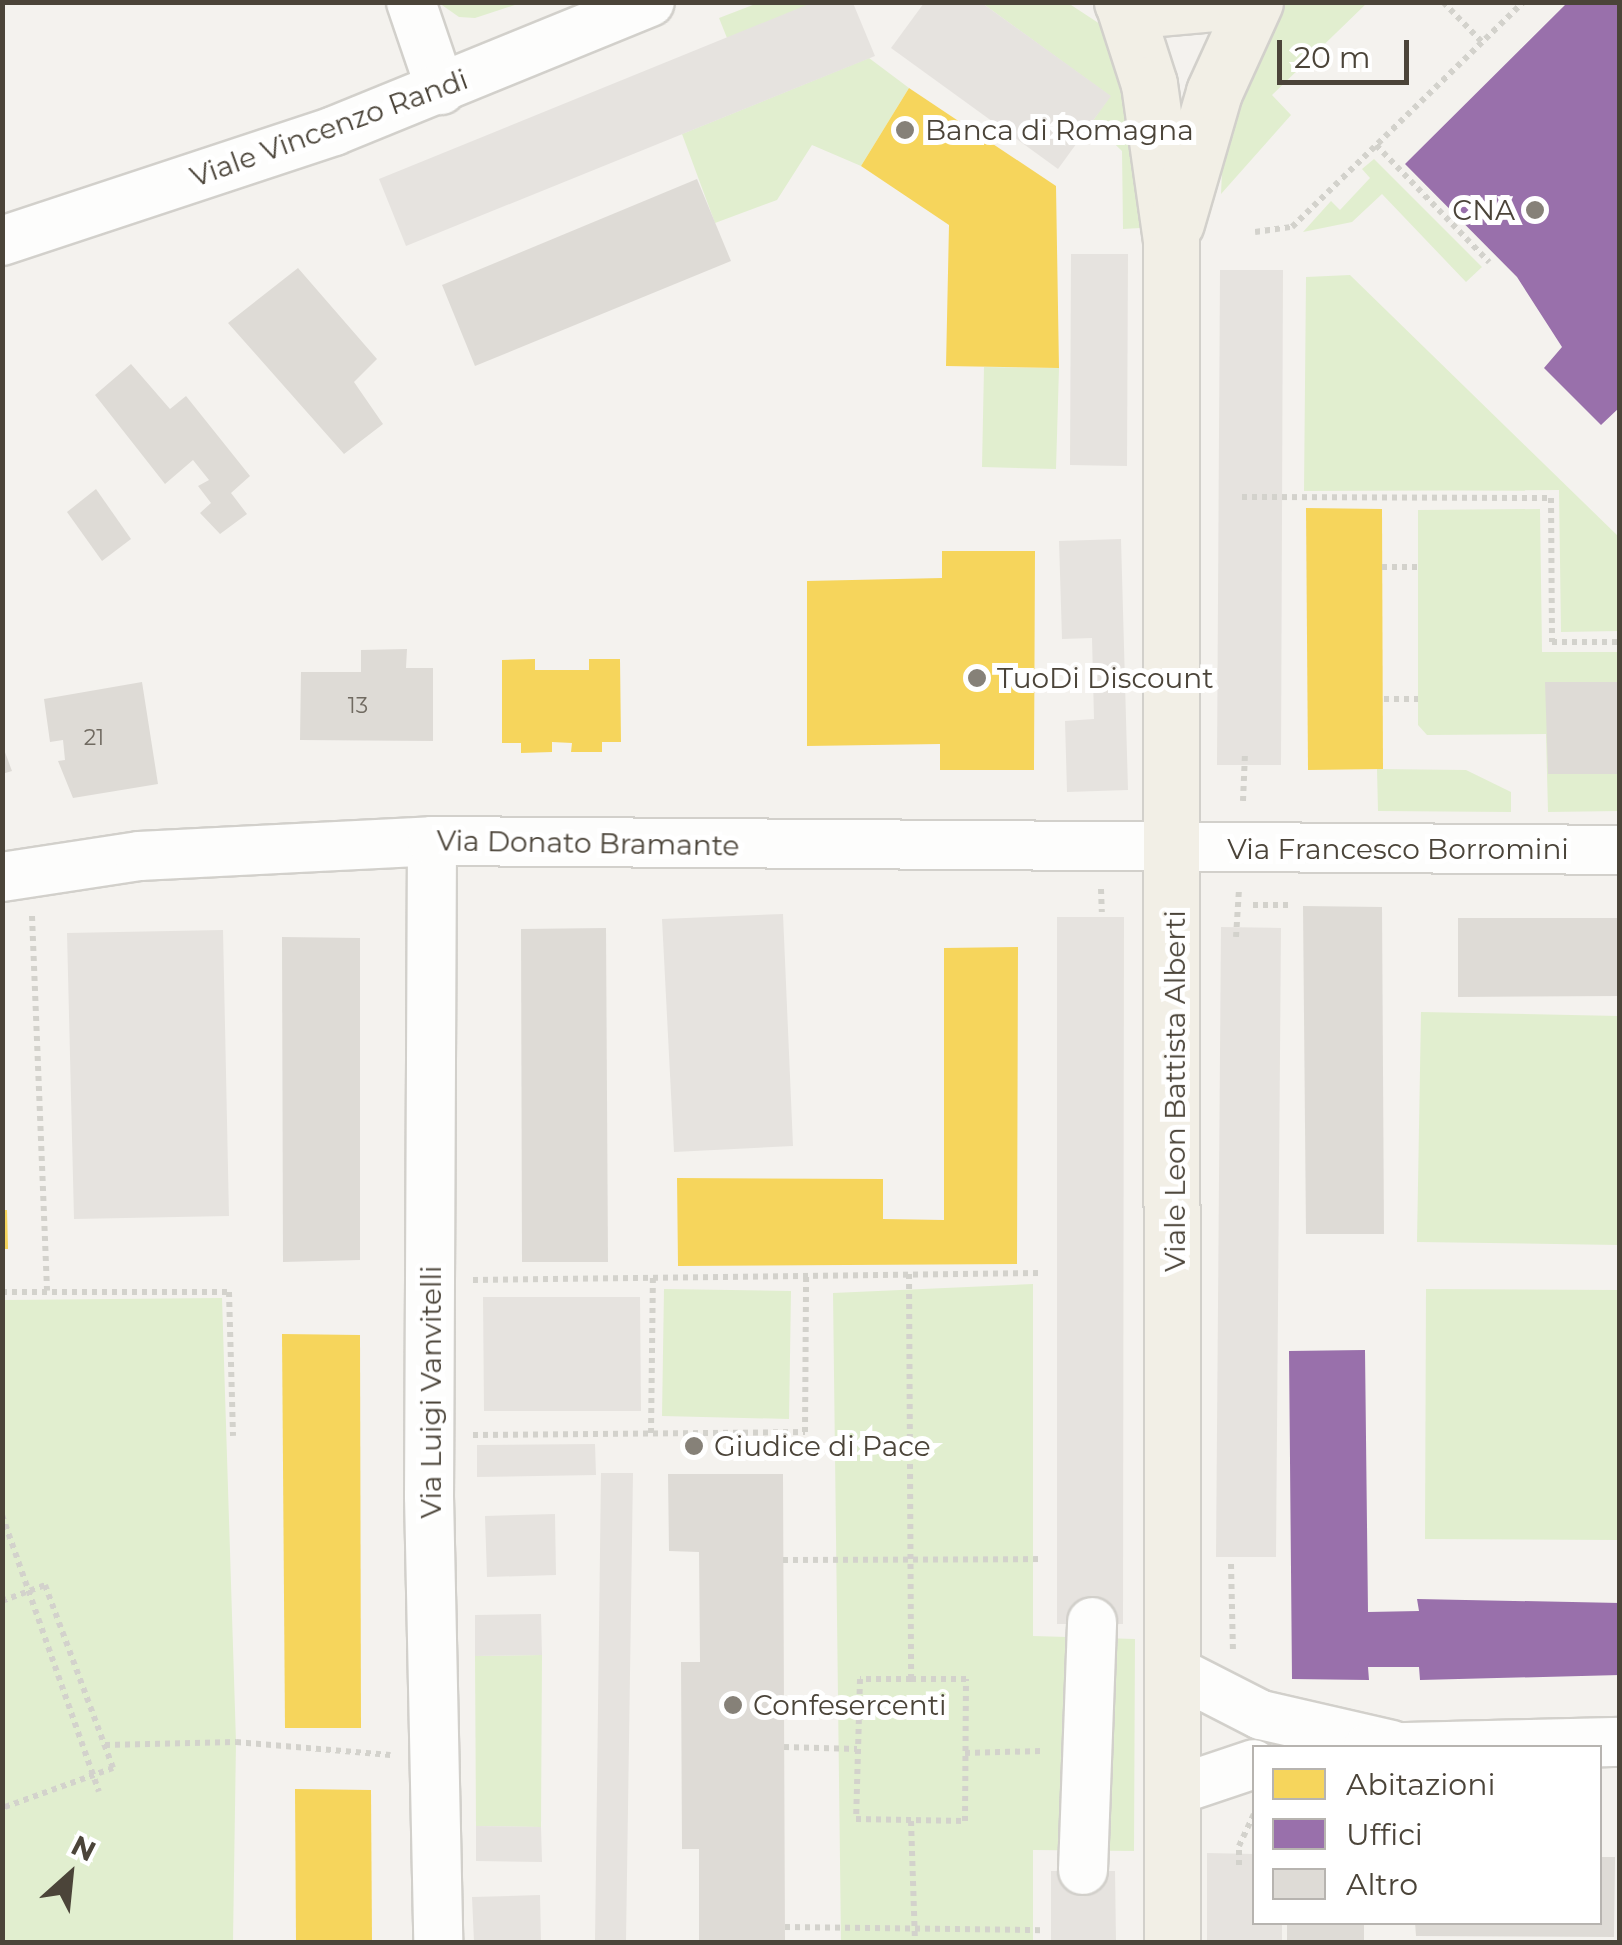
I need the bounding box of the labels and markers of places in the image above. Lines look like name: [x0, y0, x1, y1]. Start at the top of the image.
place label: Banca di Romagna: [925, 113, 1194, 147]
marker: Banca di Romagna: [894, 119, 916, 141]
place label: CNA: [1452, 193, 1515, 227]
marker: CNA: [1524, 199, 1546, 221]
place label: TuoDi Discount: [997, 661, 1214, 695]
marker: TuoDi Discount: [966, 667, 988, 689]
place label: Giudice di Pace: [714, 1429, 931, 1463]
marker: Giudice di Pace: [683, 1435, 705, 1457]
place label: Confesercenti: [753, 1688, 947, 1722]
marker: Confesercenti: [722, 1694, 744, 1716]

